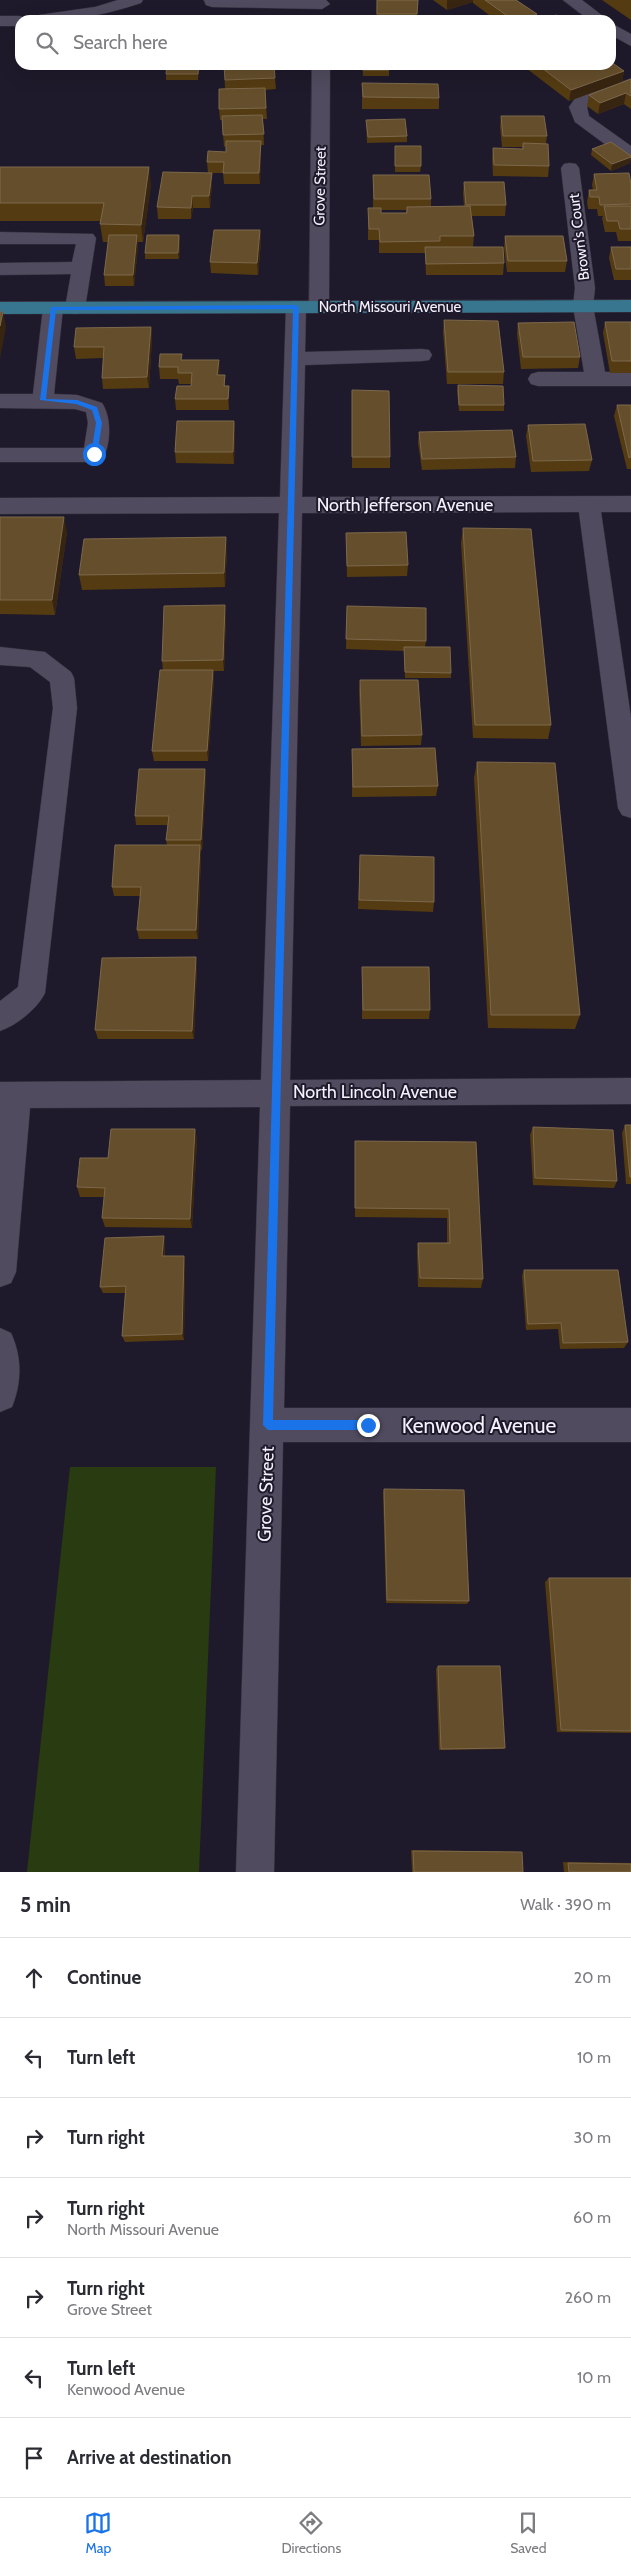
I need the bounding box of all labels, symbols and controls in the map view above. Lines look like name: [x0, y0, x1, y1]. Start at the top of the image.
search box: [15, 15, 616, 70]
icon: search: [33, 29, 61, 57]
text: Search here: [73, 31, 167, 54]
street label: Grove Street: [310, 146, 330, 226]
street label: Brown's Court: [565, 192, 593, 282]
street label: North Missouri Avenue: [319, 298, 462, 316]
route start: [83, 443, 106, 466]
street label: North Jefferson Avenue: [317, 494, 493, 516]
street label: North Lincoln Avenue: [293, 1081, 457, 1103]
street label: Kenwood Avenue: [402, 1413, 557, 1438]
route end: [357, 1414, 380, 1437]
street label: Grove Street: [253, 1446, 279, 1542]
text: 5 min: [20, 1892, 71, 1917]
text: Walk · 390 m: [520, 1895, 611, 1914]
icon: ahead: [20, 1964, 48, 1992]
text: Continue: [67, 1966, 141, 1989]
text: 20 m: [574, 1968, 611, 1987]
icon: left: [20, 2044, 48, 2072]
text: Turn left: [67, 2046, 135, 2069]
text: 10 m: [577, 2048, 611, 2067]
icon: right: [20, 2124, 48, 2152]
text: Turn right: [67, 2126, 145, 2149]
text: 30 m: [574, 2128, 611, 2147]
text: Turn right: [67, 2197, 145, 2220]
icon: right: [20, 2204, 48, 2232]
text: 60 m: [573, 2208, 611, 2227]
text: North Missouri Avenue: [67, 2220, 219, 2239]
text: Turn right: [67, 2277, 145, 2300]
icon: right: [20, 2284, 48, 2312]
text: 260 m: [565, 2288, 611, 2307]
text: Grove Street: [67, 2300, 152, 2319]
text: Turn left: [67, 2357, 135, 2380]
icon: left: [20, 2364, 48, 2392]
text: 10 m: [577, 2368, 611, 2387]
text: Kenwood Avenue: [67, 2380, 185, 2399]
icon: arrive: [20, 2444, 48, 2472]
text: Arrive at destination: [67, 2446, 231, 2469]
tab: Map: [84, 2509, 112, 2557]
tab: Directions: [281, 2509, 341, 2557]
tab: Saved: [510, 2509, 547, 2557]

